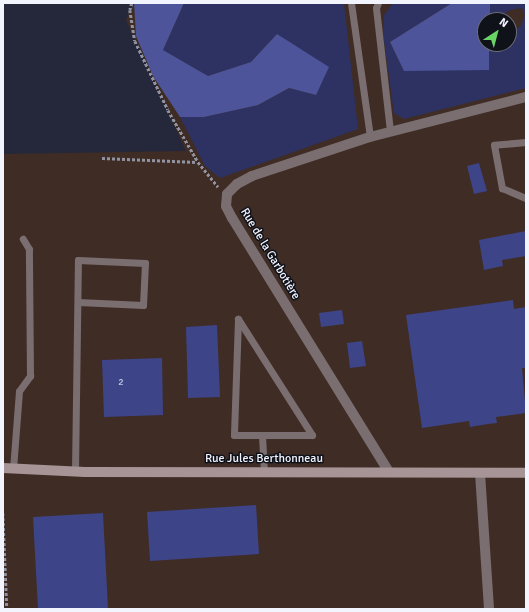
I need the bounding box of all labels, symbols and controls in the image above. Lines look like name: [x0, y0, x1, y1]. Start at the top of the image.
north arrow: [477, 12, 517, 52]
text: N: [497, 15, 511, 30]
street label: Rue de la Garbotière: [237, 206, 303, 302]
house number: 2: [118, 377, 124, 389]
street label: Rue Jules Berthonneau: [205, 452, 323, 466]

